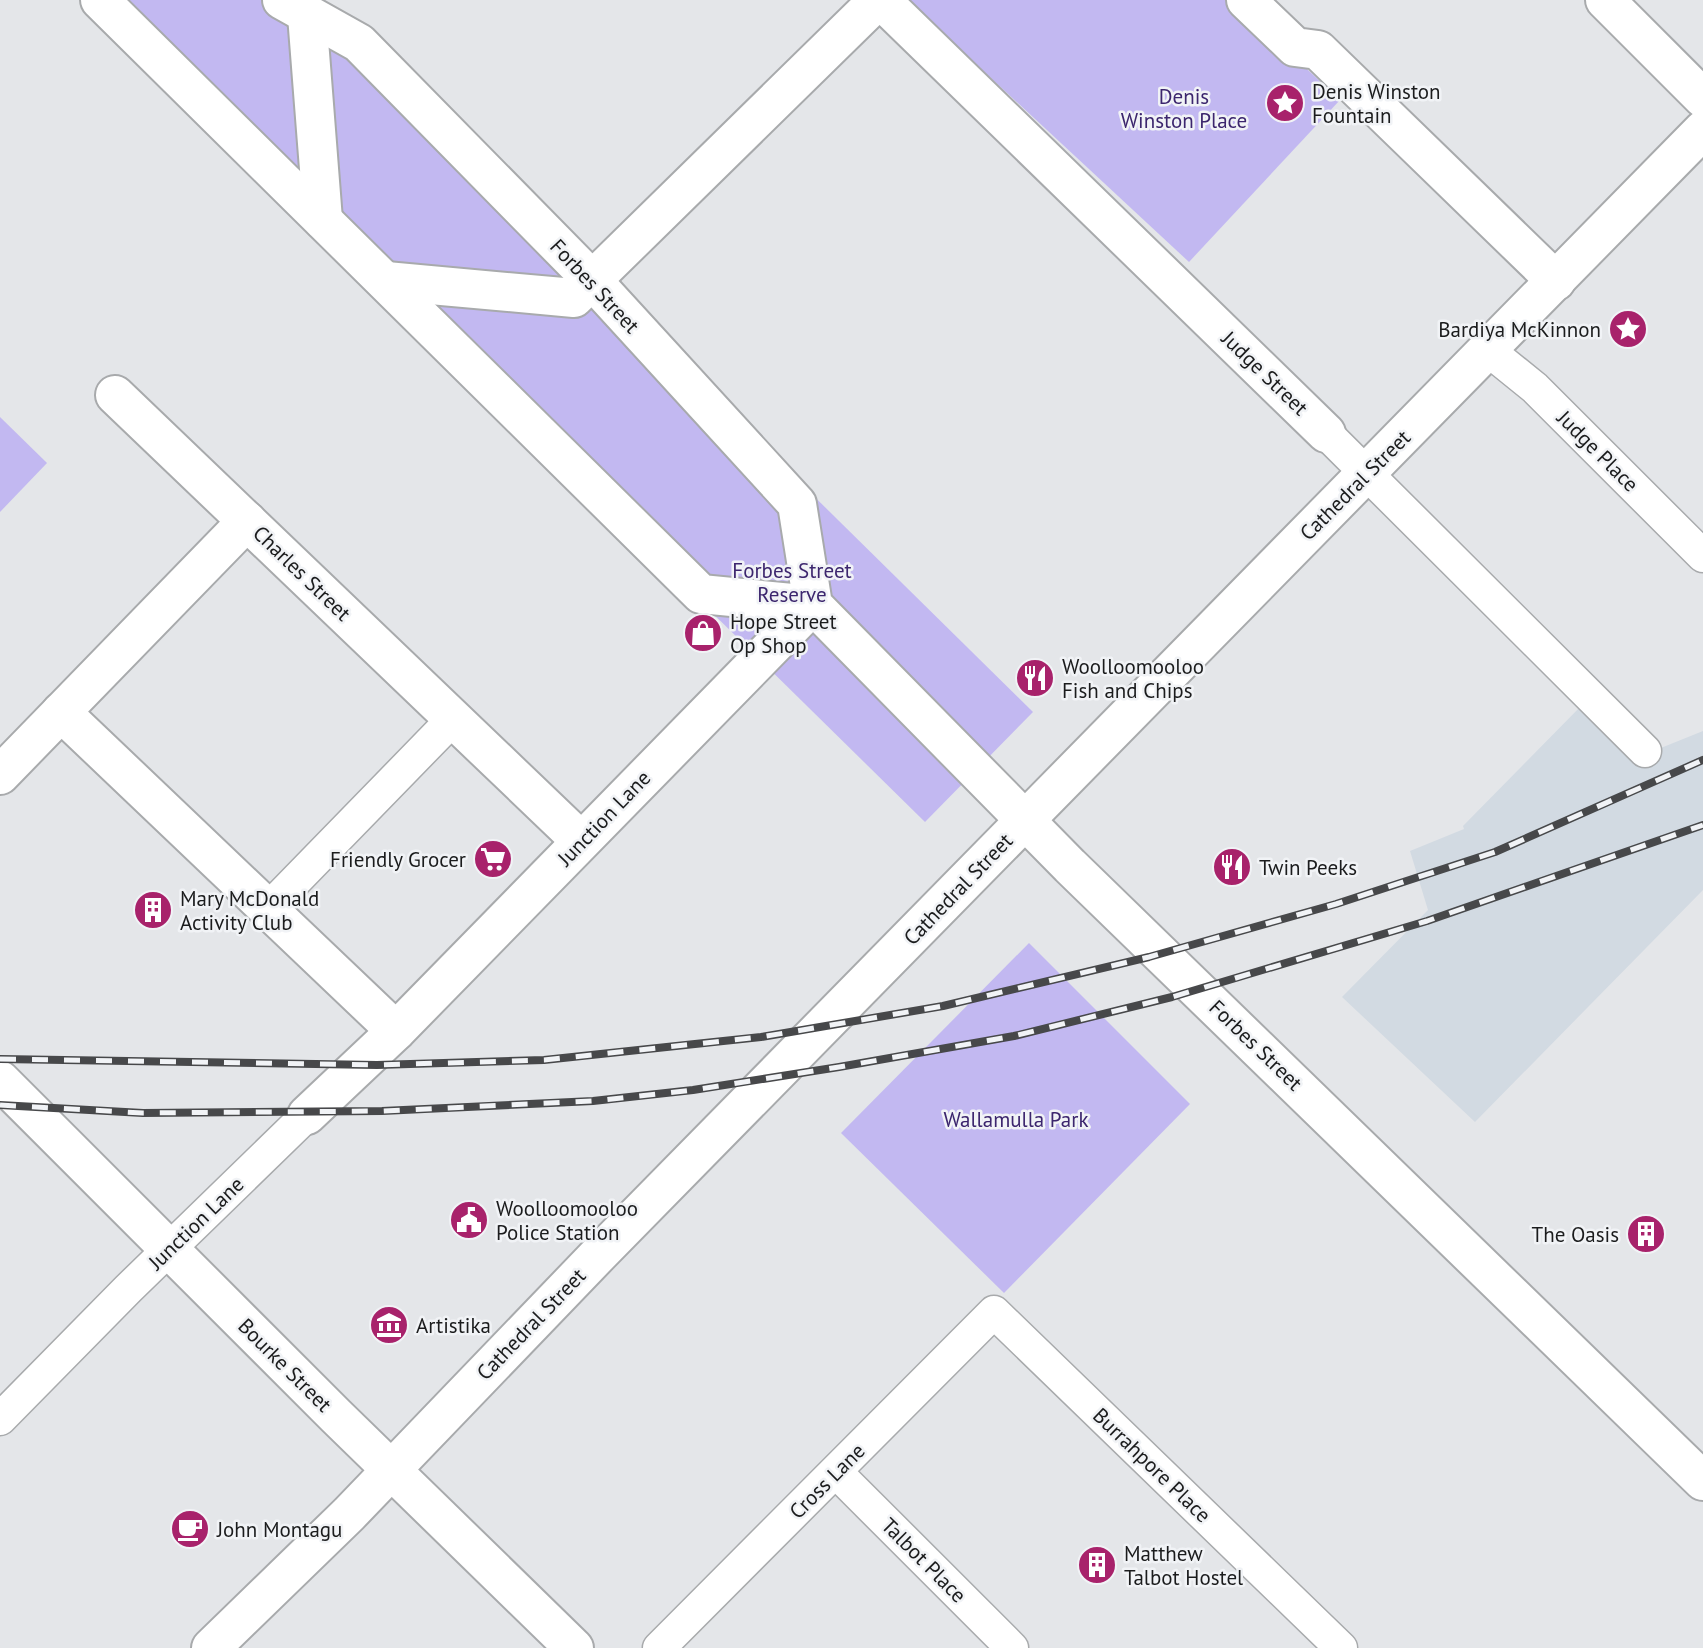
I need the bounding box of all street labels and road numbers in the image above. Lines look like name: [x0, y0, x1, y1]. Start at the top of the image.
street label: Forbes Street: [544, 233, 646, 339]
street label: Judge Street: [1215, 324, 1314, 421]
street label: Judge Place: [1551, 404, 1644, 497]
street label: Cathedral Street: [1294, 424, 1416, 546]
street label: Charles Street: [247, 520, 357, 626]
street label: Junction Lane: [551, 765, 656, 872]
street label: Cathedral Street: [898, 827, 1018, 951]
street label: Forbes Street: [1204, 994, 1308, 1096]
street label: Junction Lane: [142, 1171, 249, 1276]
street label: Cathedral Street: [471, 1262, 591, 1386]
street label: Bourke Street: [232, 1312, 338, 1418]
street label: Burrahpore Place: [1087, 1402, 1217, 1528]
street label: Cross Lane: [783, 1437, 871, 1525]
street label: Talbot Place: [876, 1512, 972, 1608]

